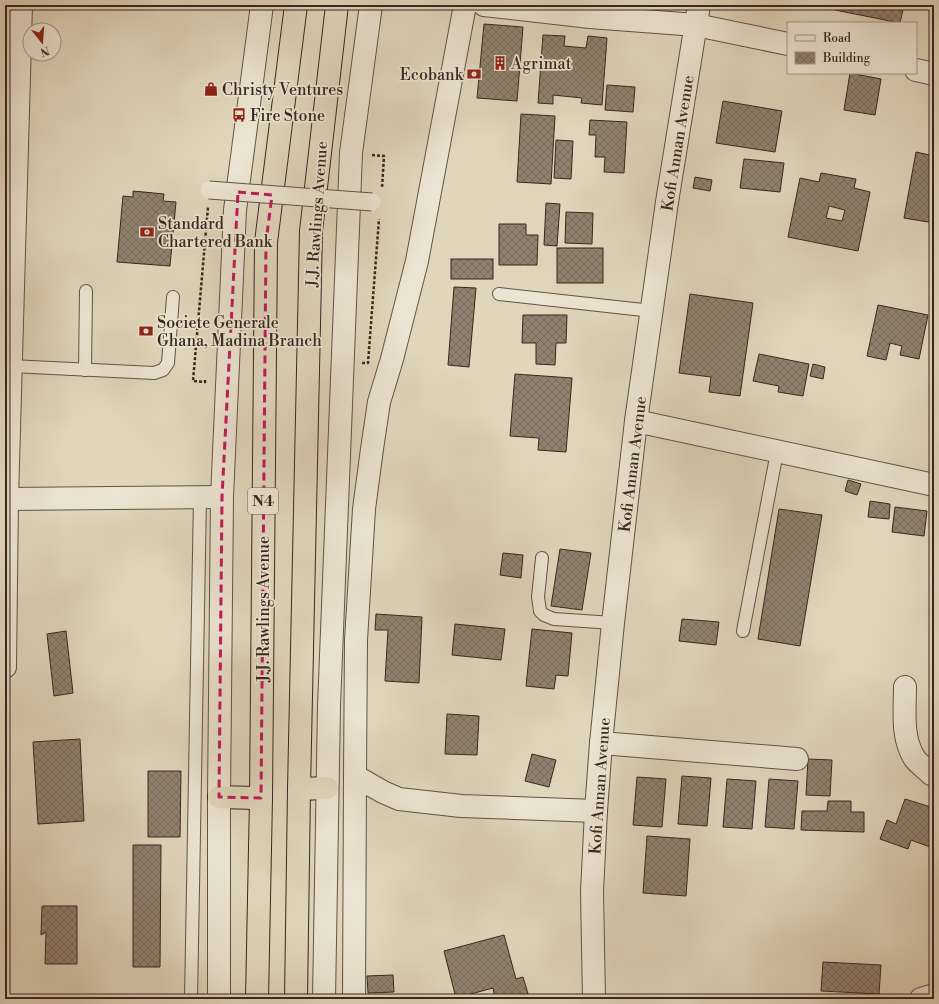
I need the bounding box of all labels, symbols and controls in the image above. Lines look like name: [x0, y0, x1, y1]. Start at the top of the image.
north arrow: [22, 22, 62, 62]
legend: [787, 22, 917, 74]
text: Road: [823, 31, 851, 46]
text: N: [38, 43, 51, 59]
text: Building: [822, 51, 871, 66]
place label: Agrimat: [510, 54, 572, 74]
building icon: Agrimat: [492, 55, 508, 71]
place label: Ecobank: [400, 65, 465, 85]
bank icon: Ecobank: [466, 66, 482, 82]
street label: Kofi Annan Avenue: [657, 74, 699, 212]
place label: Christy Ventures: [222, 80, 343, 100]
shop icon: Christy Ventures: [203, 81, 219, 97]
place label: Fire Stone: [250, 106, 325, 126]
bus stop icon: Fire Stone: [231, 107, 247, 123]
street label: J.J. Rawlings Avenue: [302, 141, 332, 289]
place label: Standard Chartered Bank: [158, 214, 274, 252]
bank icon: Standard Chartered Bank: [139, 224, 155, 240]
place label: Societe Generale Ghana, Madina Branch: [157, 313, 322, 351]
bank icon: Societe Generale Ghana, Madina Branch: [138, 323, 154, 339]
street label: Kofi Annan Avenue: [615, 395, 651, 533]
road number: N4: [248, 488, 278, 514]
street label: J.J. Rawlings Avenue: [254, 536, 274, 683]
street label: Kofi Annan Avenue: [585, 717, 615, 855]

